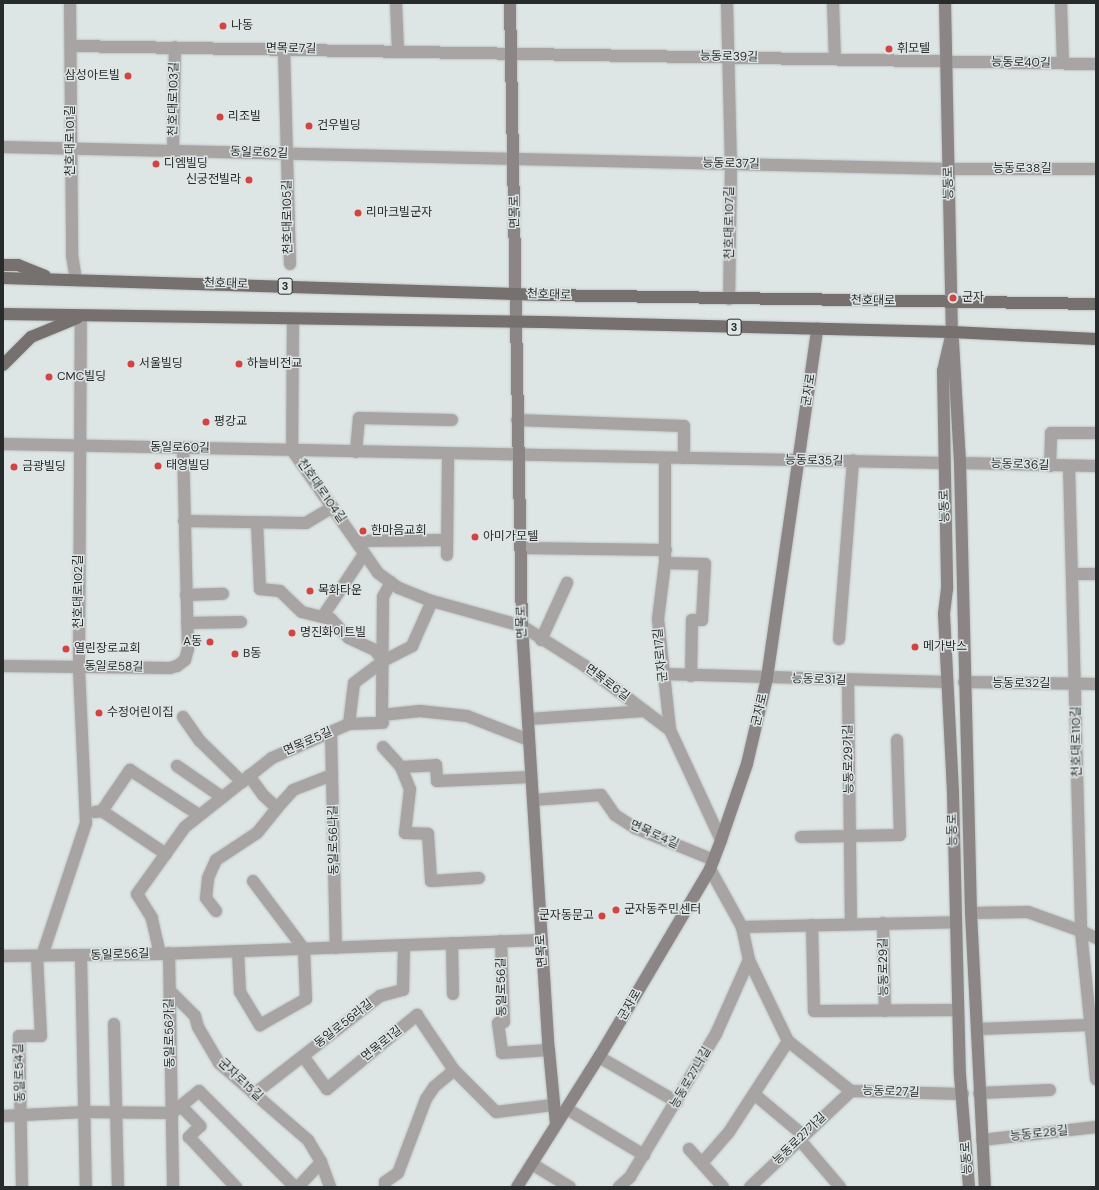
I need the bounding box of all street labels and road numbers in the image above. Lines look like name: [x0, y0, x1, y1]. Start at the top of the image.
street label: 면목로7길: [266, 41, 316, 57]
street label: 능동로39길: [700, 49, 758, 65]
street label: 능동로40길: [991, 55, 1051, 71]
street label: 천호대로103길: [166, 62, 182, 136]
street label: 천호대로101길: [64, 106, 78, 176]
street label: 동일로62길: [230, 145, 288, 161]
street label: 능동로37길: [702, 156, 760, 172]
street label: 능동로38길: [993, 162, 1051, 176]
street label: 능동로: [942, 166, 956, 200]
street label: 천호대로105길: [280, 180, 296, 254]
street label: 천호대로107길: [723, 186, 737, 260]
street label: 면목로: [508, 195, 522, 229]
street label: 천호대로: [204, 276, 248, 292]
road number: 3: [277, 277, 293, 295]
street label: 천호대로: [527, 287, 571, 303]
street label: 천호대로: [851, 293, 895, 309]
road number: 3: [726, 318, 742, 336]
street label: 군자로: [799, 373, 819, 407]
street label: 동일로60길: [150, 440, 210, 456]
street label: 능동로35길: [785, 453, 843, 469]
street label: 천호대로104길: [294, 456, 348, 526]
street label: 능동로36길: [990, 457, 1050, 473]
street label: 능동로: [937, 489, 953, 523]
street label: 천호대로102길: [72, 555, 86, 629]
street label: 면목로: [514, 605, 530, 639]
street label: 군자로17길: [651, 627, 671, 683]
street label: 동일로58길: [84, 659, 144, 675]
street label: 면목로6길: [582, 662, 632, 704]
street label: 능동로31길: [791, 672, 847, 688]
street label: 능동로32길: [992, 677, 1050, 691]
street label: 군자로: [749, 692, 771, 728]
street label: 천호대로110길: [1069, 706, 1085, 778]
street label: 능동로29가길: [841, 724, 857, 794]
street label: 면목로5길: [282, 725, 334, 759]
street label: 동일로56나길: [326, 805, 342, 875]
street label: 능동로: [946, 813, 960, 847]
street label: 면목로4길: [628, 818, 680, 852]
street label: 면목로: [534, 934, 550, 968]
street label: 능동로29길: [876, 938, 892, 996]
street label: 동일로56길: [90, 947, 150, 963]
street label: 동일로56길: [494, 957, 510, 1017]
street label: 군자로: [615, 987, 645, 1023]
street label: 동일로56라길: [312, 997, 376, 1051]
street label: 동일로56가길: [162, 998, 178, 1068]
street label: 면목로1길: [359, 1023, 405, 1065]
street label: 동일로54길: [12, 1043, 28, 1103]
street label: 능동로27나길: [668, 1045, 714, 1111]
street label: 군자로15길: [215, 1056, 265, 1104]
street label: 능동로27길: [862, 1084, 920, 1100]
street label: 능동로27가길: [770, 1110, 830, 1168]
street label: 능동로28길: [1009, 1124, 1069, 1144]
street label: 능동로: [959, 1141, 975, 1175]

